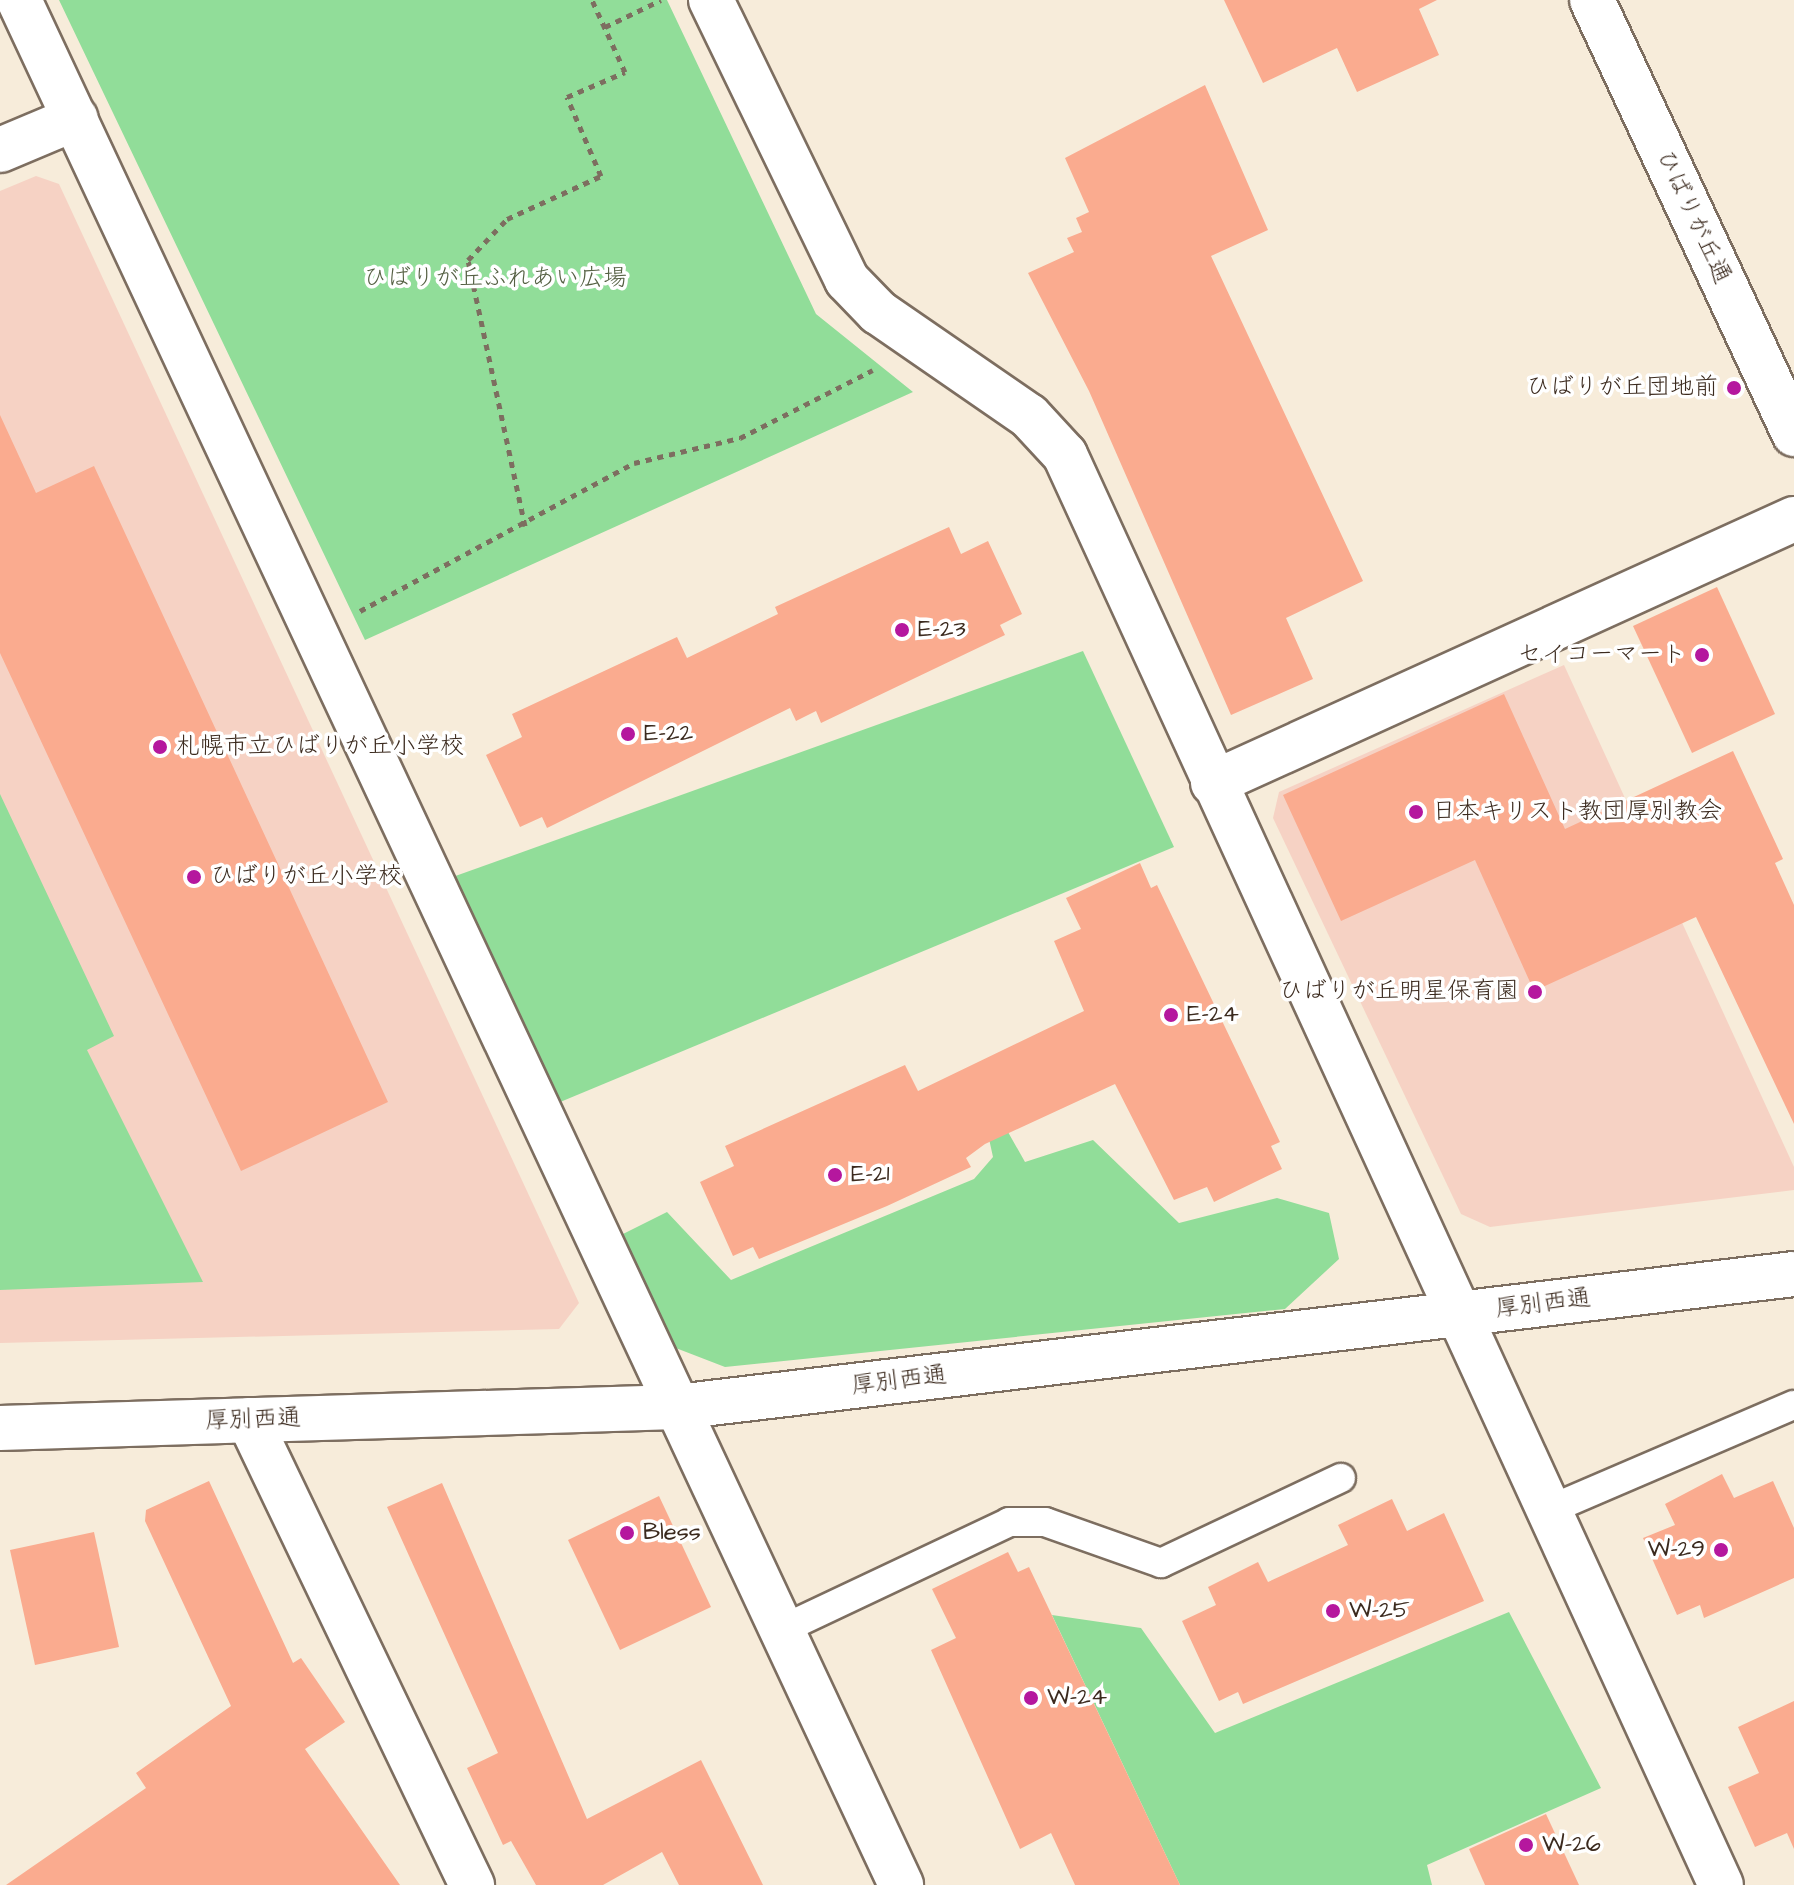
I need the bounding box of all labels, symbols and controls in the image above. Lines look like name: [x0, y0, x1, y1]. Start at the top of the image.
street label: ひばりが丘通: [1650, 146, 1736, 288]
park label: ひばりが丘ふれあい広場: [363, 265, 627, 293]
place label: ひばりが丘団地前: [1526, 374, 1718, 402]
marker: ひばりが丘団地前: [1725, 379, 1743, 397]
place label: E-23: [918, 616, 966, 644]
marker: E-23: [893, 621, 911, 639]
place label: セイコーマート: [1518, 641, 1686, 669]
marker: セイコーマート: [1693, 646, 1711, 664]
place label: E-22: [644, 720, 693, 748]
marker: E-22: [619, 725, 637, 743]
place label: 札幌市立ひばりが丘小学校: [176, 733, 464, 761]
marker: 札幌市立ひばりが丘小学校: [151, 738, 169, 756]
place label: 日本キリスト教団厚別教会: [1432, 798, 1720, 826]
marker: 日本キリスト教団厚別教会: [1407, 803, 1425, 821]
place label: ひばりが丘小学校: [210, 863, 402, 891]
marker: ひばりが丘小学校: [185, 868, 203, 886]
place label: ひばりが丘明星保育園: [1279, 978, 1519, 1006]
marker: ひばりが丘明星保育園: [1526, 983, 1544, 1001]
place label: E-24: [1187, 1001, 1239, 1029]
marker: E-24: [1162, 1006, 1180, 1024]
place label: E-21: [851, 1161, 889, 1189]
marker: E-21: [826, 1166, 844, 1184]
street label: 厚別西通: [1494, 1284, 1592, 1324]
street label: 厚別西通: [850, 1361, 948, 1401]
street label: 厚別西通: [205, 1404, 301, 1436]
place label: Bless: [643, 1519, 701, 1547]
marker: Bless: [618, 1524, 636, 1542]
place label: W-29: [1648, 1536, 1705, 1564]
marker: W-29: [1712, 1541, 1730, 1559]
place label: W-25: [1349, 1597, 1410, 1625]
marker: W-25: [1324, 1602, 1342, 1620]
place label: W-24: [1047, 1684, 1107, 1712]
marker: W-24: [1022, 1689, 1040, 1707]
place label: W-26: [1542, 1831, 1601, 1859]
marker: W-26: [1517, 1836, 1535, 1854]

